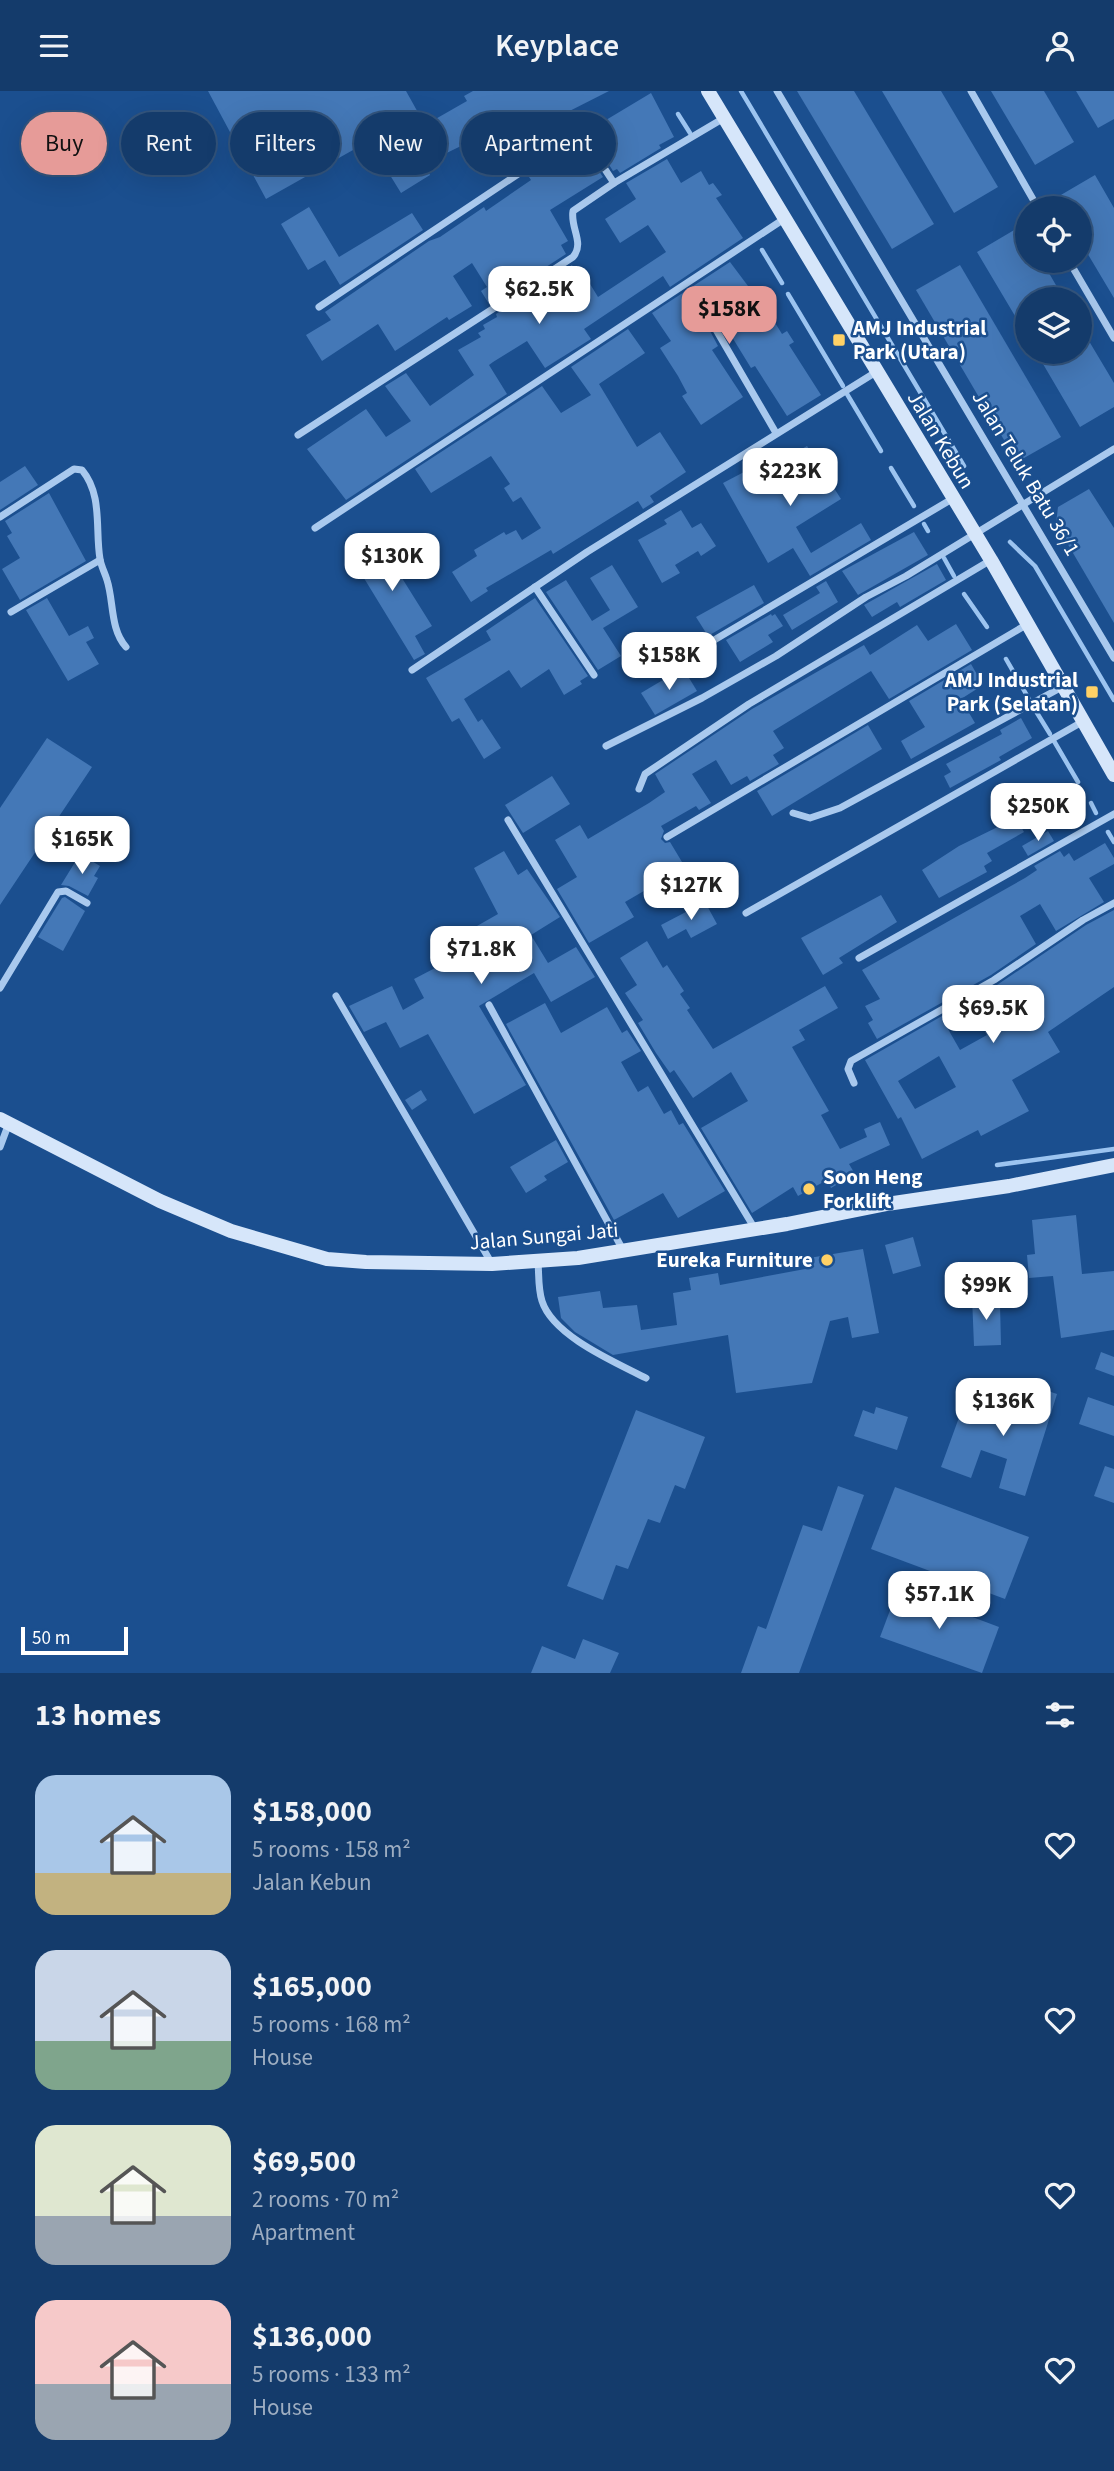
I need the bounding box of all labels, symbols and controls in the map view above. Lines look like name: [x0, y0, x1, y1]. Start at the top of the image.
text: Keyplace: [495, 23, 619, 69]
icon: menu: [35, 27, 73, 65]
icon: person: [1041, 27, 1079, 65]
chip: Buy: [21, 112, 107, 175]
chip: Rent: [121, 112, 216, 175]
chip: Filters: [230, 112, 340, 175]
chip: New: [354, 112, 447, 175]
chip: Apartment: [461, 112, 616, 175]
map controls: [1015, 196, 1092, 364]
button: locate: [1015, 196, 1092, 273]
pin: $62.5K: [482, 267, 596, 326]
text: $62.5K: [504, 272, 574, 305]
pin: $158K: [680, 287, 778, 346]
button: layers: [1015, 287, 1092, 364]
text: $158K: [698, 292, 760, 325]
place label: AMJ Industrial Park (Utara): [852, 313, 986, 367]
marker: AMJ Industrial Park (Utara): [831, 332, 847, 348]
street label: Jalan Kebun: [900, 385, 982, 495]
street label: Jalan Teluk Batu 36/1: [965, 385, 1087, 561]
pin: $223K: [741, 449, 839, 508]
text: $223K: [759, 454, 821, 487]
pin: $130K: [343, 533, 441, 593]
text: $130K: [361, 539, 423, 572]
pin: $158K: [620, 633, 718, 692]
text: $158K: [638, 638, 700, 671]
place label: AMJ Industrial Park (Selatan): [944, 665, 1078, 719]
marker: AMJ Industrial Park (Selatan): [1084, 684, 1100, 700]
pin: $250K: [989, 783, 1087, 843]
text: $250K: [1007, 789, 1069, 822]
pin: $165K: [33, 817, 131, 876]
text: $165K: [51, 822, 113, 855]
pin: $127K: [642, 863, 740, 922]
text: $127K: [660, 868, 722, 901]
pin: $71.8K: [424, 927, 538, 986]
text: $71.8K: [446, 932, 516, 965]
pin: $69.5K: [936, 985, 1050, 1045]
text: $69.5K: [958, 991, 1028, 1024]
place label: Soon Heng Forklift: [823, 1162, 922, 1216]
marker: Soon Heng Forklift: [801, 1181, 817, 1197]
street label: Jalan Sungai Jati: [468, 1215, 620, 1257]
place label: Eureka Furniture: [656, 1245, 813, 1275]
marker: Eureka Furniture: [819, 1252, 835, 1268]
pin: $99K: [945, 1263, 1027, 1322]
text: $99K: [961, 1268, 1011, 1301]
pin: $136K: [954, 1379, 1052, 1438]
text: $136K: [972, 1384, 1034, 1417]
pin: $57.1K: [882, 1571, 996, 1631]
text: $57.1K: [904, 1577, 974, 1610]
scale bar: [21, 1624, 128, 1656]
text: 50 m: [32, 1625, 70, 1652]
text: 13 homes: [35, 1694, 161, 1737]
icon: filters: [1041, 1696, 1079, 1734]
text: $158,000: [252, 1790, 372, 1833]
icon: home: [91, 1803, 175, 1887]
icon: heart: [1041, 1826, 1079, 1864]
text: 5 rooms · 158 m²: [252, 1833, 411, 1866]
text: Jalan Kebun: [252, 1866, 372, 1899]
text: $165,000: [252, 1965, 372, 2008]
icon: home: [91, 1978, 175, 2062]
icon: heart: [1041, 2001, 1079, 2039]
text: 5 rooms · 168 m²: [252, 2008, 411, 2041]
text: House: [252, 2041, 313, 2074]
text: $69,500: [252, 2140, 356, 2183]
icon: home: [91, 2153, 175, 2237]
icon: heart: [1041, 2176, 1079, 2214]
text: 2 rooms · 70 m²: [252, 2183, 399, 2216]
text: Apartment: [252, 2216, 355, 2249]
text: $136,000: [252, 2315, 372, 2358]
icon: home: [91, 2328, 175, 2412]
icon: heart: [1041, 2351, 1079, 2389]
text: 5 rooms · 133 m²: [252, 2358, 411, 2391]
text: House: [252, 2391, 313, 2424]

